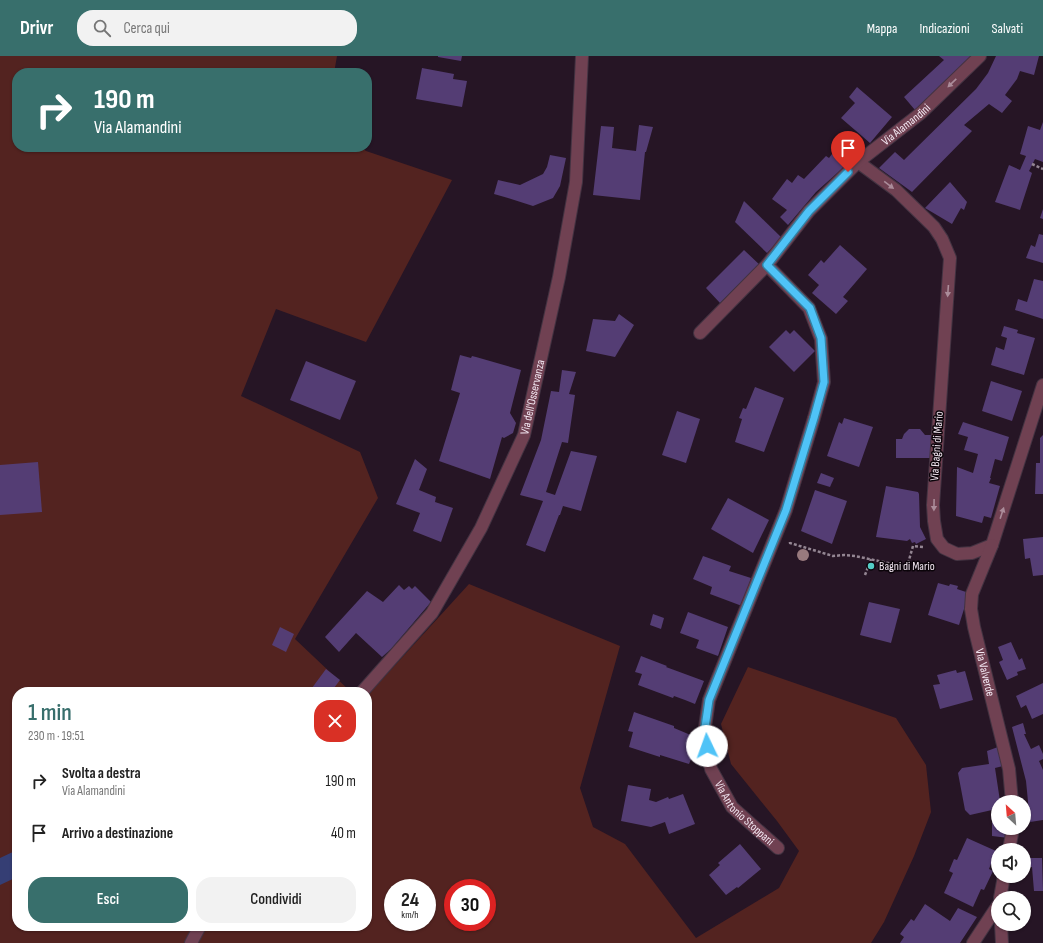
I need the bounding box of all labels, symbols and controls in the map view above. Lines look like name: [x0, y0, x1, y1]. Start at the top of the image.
search box: [77, 10, 357, 46]
text: Drivr: [20, 17, 53, 40]
icon: search: [91, 17, 113, 39]
text: Cerca qui: [123, 19, 170, 38]
text: Mappa: [867, 20, 897, 37]
text: Indicazioni: [919, 20, 970, 37]
text: Salvati: [992, 20, 1023, 37]
one-way arrow: [947, 78, 957, 88]
text: 190 m: [94, 83, 155, 116]
icon: right: [28, 84, 80, 136]
street label: Via Alamandini: [878, 100, 934, 149]
text: Via Alamandini: [94, 117, 182, 138]
pin: [831, 131, 865, 172]
icon: arrive: [837, 137, 859, 159]
one-way arrow: [883, 181, 894, 189]
one-way arrow: [944, 285, 951, 297]
street label: Via dell'Osservanza: [517, 358, 548, 436]
street label: Via Bagni di Mario: [927, 411, 947, 481]
one-way arrow: [931, 499, 937, 512]
one-way arrow: [999, 507, 1005, 519]
place label: Bagni di Mario: [879, 559, 935, 574]
marker: Bagni di Mario: [866, 561, 876, 571]
street label: Via Valverde: [972, 647, 998, 698]
text: 1 min: [28, 698, 72, 727]
button: close: [314, 700, 356, 742]
position arrow: [686, 725, 728, 767]
text: 230 m · 19:51: [28, 728, 84, 744]
text: Svolta a destra: [62, 764, 141, 783]
icon: right: [28, 770, 50, 792]
text: 190 m: [325, 772, 356, 791]
street label: Via Antonio Stoppani: [711, 778, 777, 849]
text: Via Alamandini: [62, 783, 125, 799]
north arrow: [991, 795, 1031, 835]
map controls: [991, 795, 1031, 931]
icon: arrive: [28, 822, 50, 844]
text: Arrivo a destinazione: [62, 824, 173, 843]
text: 40 m: [331, 824, 356, 843]
button: sound: [991, 843, 1031, 883]
button: Esci: [28, 877, 188, 923]
button: Condividi: [196, 877, 356, 923]
speed limit sign: 30: [444, 879, 496, 931]
text: 24: [401, 888, 419, 912]
button: search: [991, 891, 1031, 931]
text: km/h: [401, 909, 419, 921]

